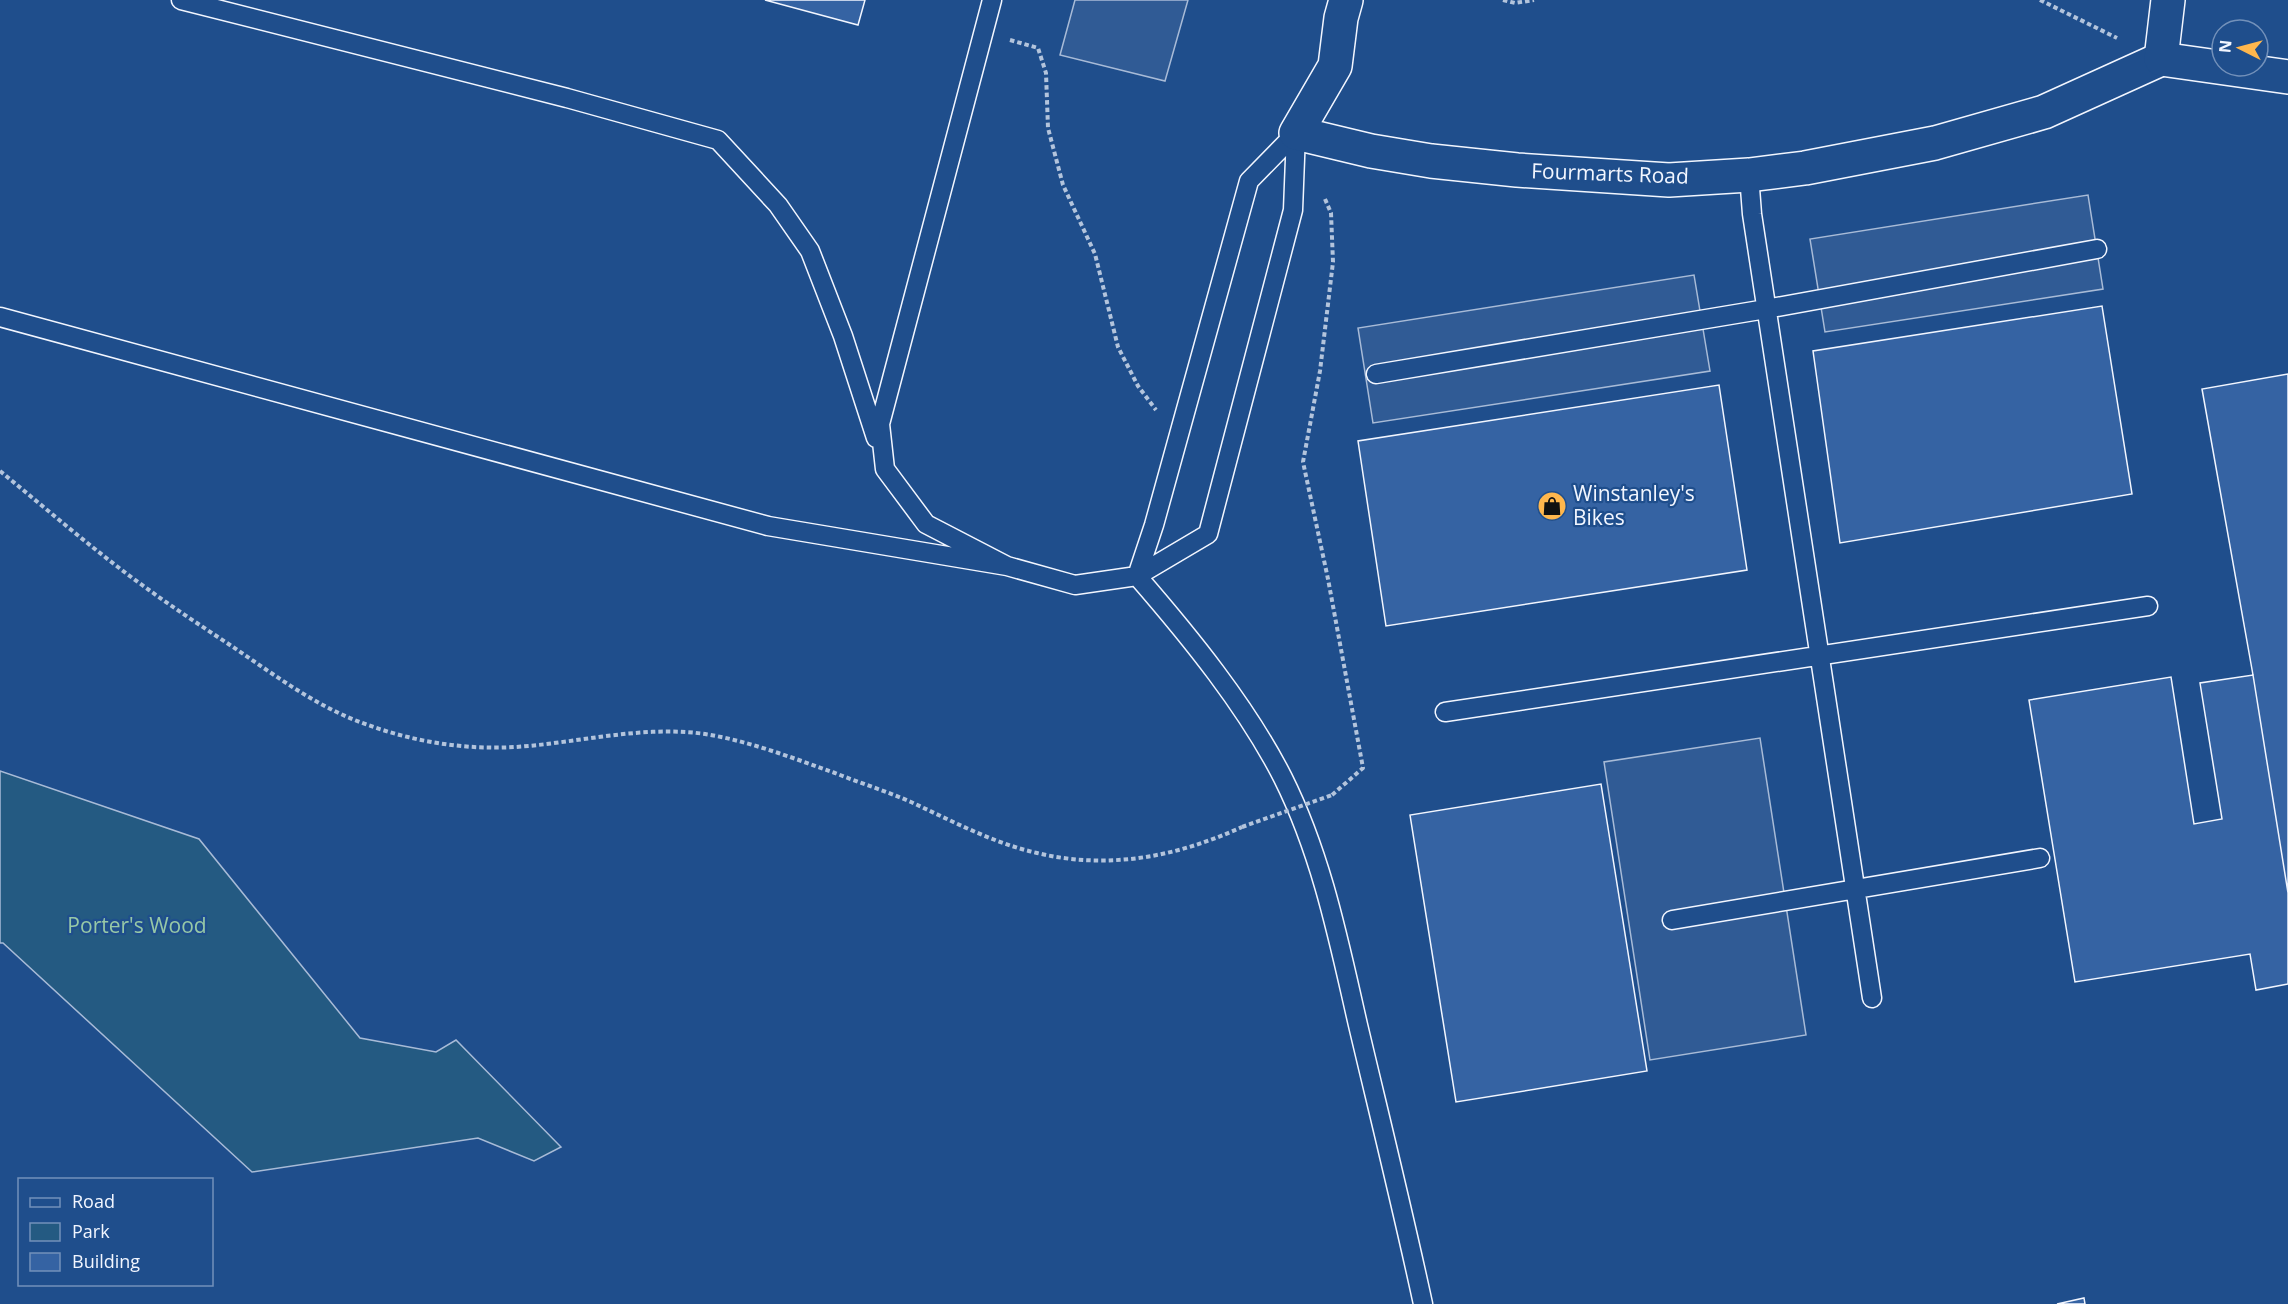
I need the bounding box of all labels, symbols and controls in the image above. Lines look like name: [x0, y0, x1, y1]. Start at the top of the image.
north arrow: [2210, 18, 2270, 78]
text: N: [2213, 39, 2237, 54]
street label: Fourmarts Road: [1531, 156, 1689, 190]
place label: Winstanley's Bikes: [1573, 479, 1695, 531]
shop icon: Winstanley's Bikes: [1536, 490, 1568, 522]
park label: Porter's Wood: [67, 911, 207, 939]
legend: [18, 1178, 213, 1286]
text: Road: [72, 1189, 115, 1213]
text: Park: [72, 1219, 110, 1243]
text: Building: [72, 1249, 140, 1273]

